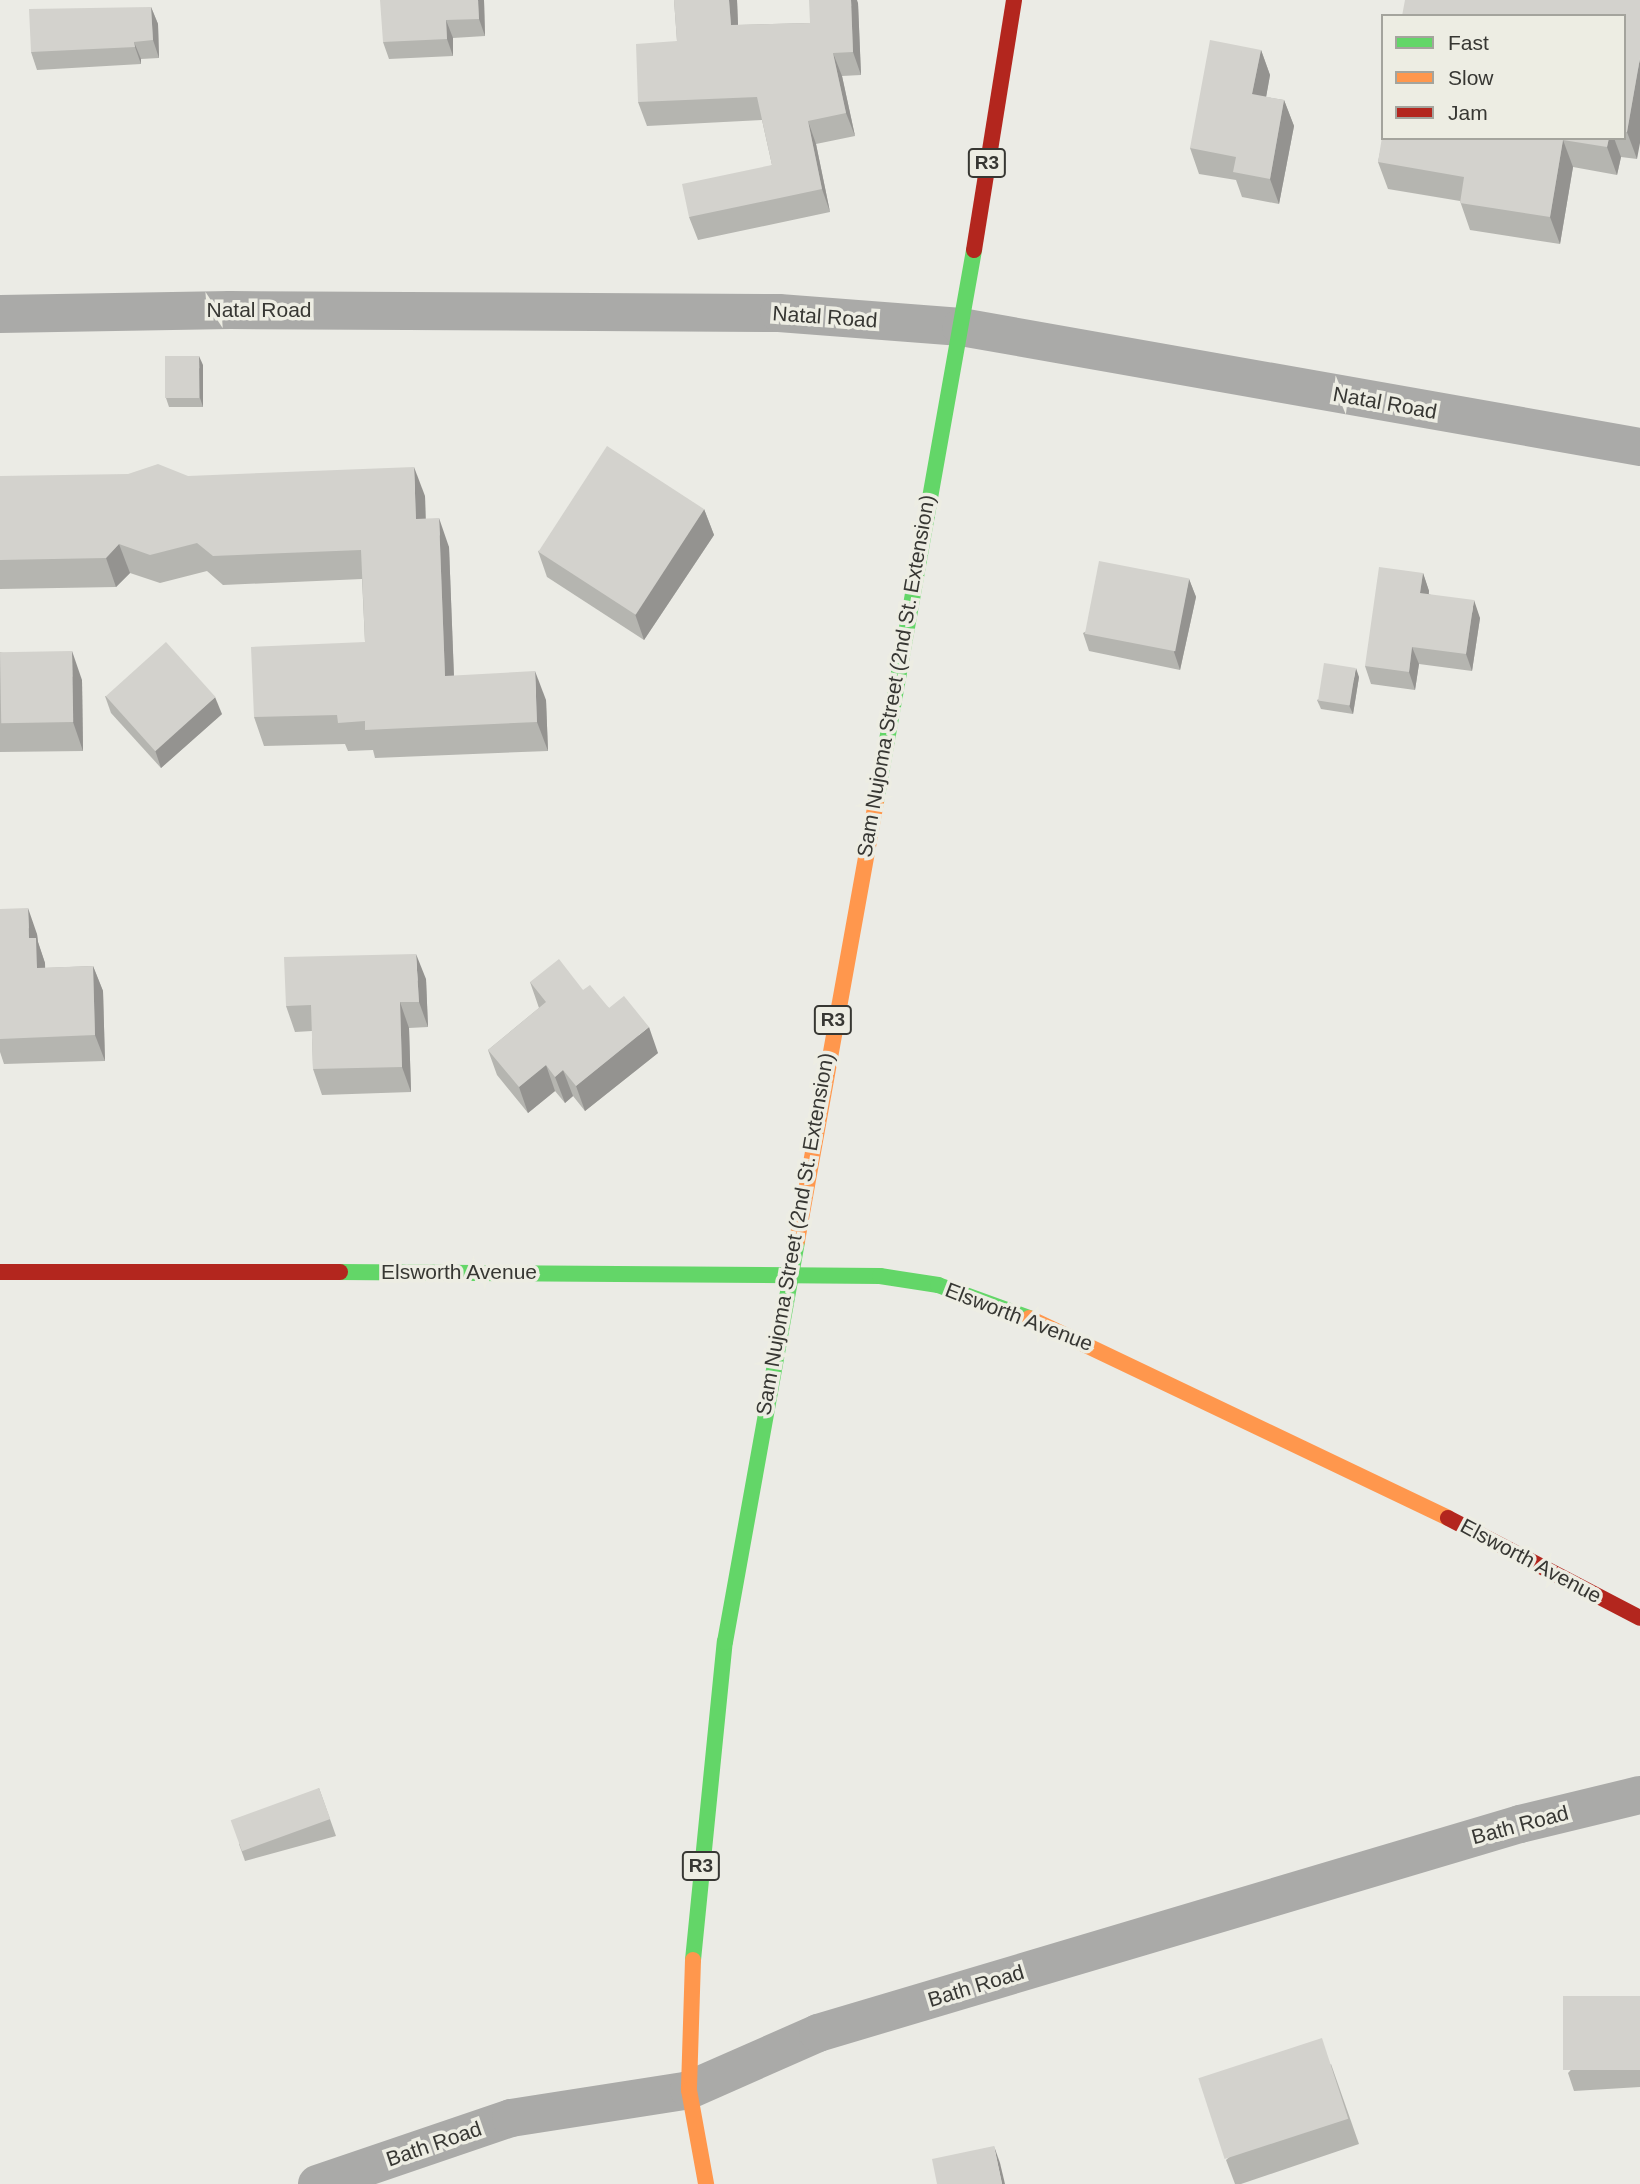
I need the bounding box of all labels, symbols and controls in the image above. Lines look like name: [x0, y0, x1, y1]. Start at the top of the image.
legend: [1381, 14, 1626, 140]
text: Fast: [1448, 31, 1489, 54]
text: Slow: [1448, 66, 1494, 89]
text: Jam: [1448, 101, 1488, 124]
road number: R3: [968, 148, 1006, 178]
street label: Natal Road: [206, 297, 312, 323]
street label: Natal Road: [772, 301, 878, 333]
street label: Natal Road: [1331, 381, 1439, 425]
street label: Sam Nujoma Street (2nd St. Extension): [852, 493, 940, 859]
road number: R3: [814, 1004, 852, 1036]
street label: Sam Nujoma Street (2nd St. Extension): [751, 1051, 839, 1417]
street label: Elsworth Avenue: [380, 1259, 538, 1285]
street label: Elsworth Avenue: [941, 1277, 1097, 1357]
street label: Elsworth Avenue: [1456, 1513, 1606, 1609]
street label: Bath Road: [1469, 1800, 1571, 1850]
road number: R3: [682, 1850, 720, 1882]
street label: Bath Road: [925, 1959, 1027, 2013]
street label: Bath Road: [383, 2116, 485, 2172]

